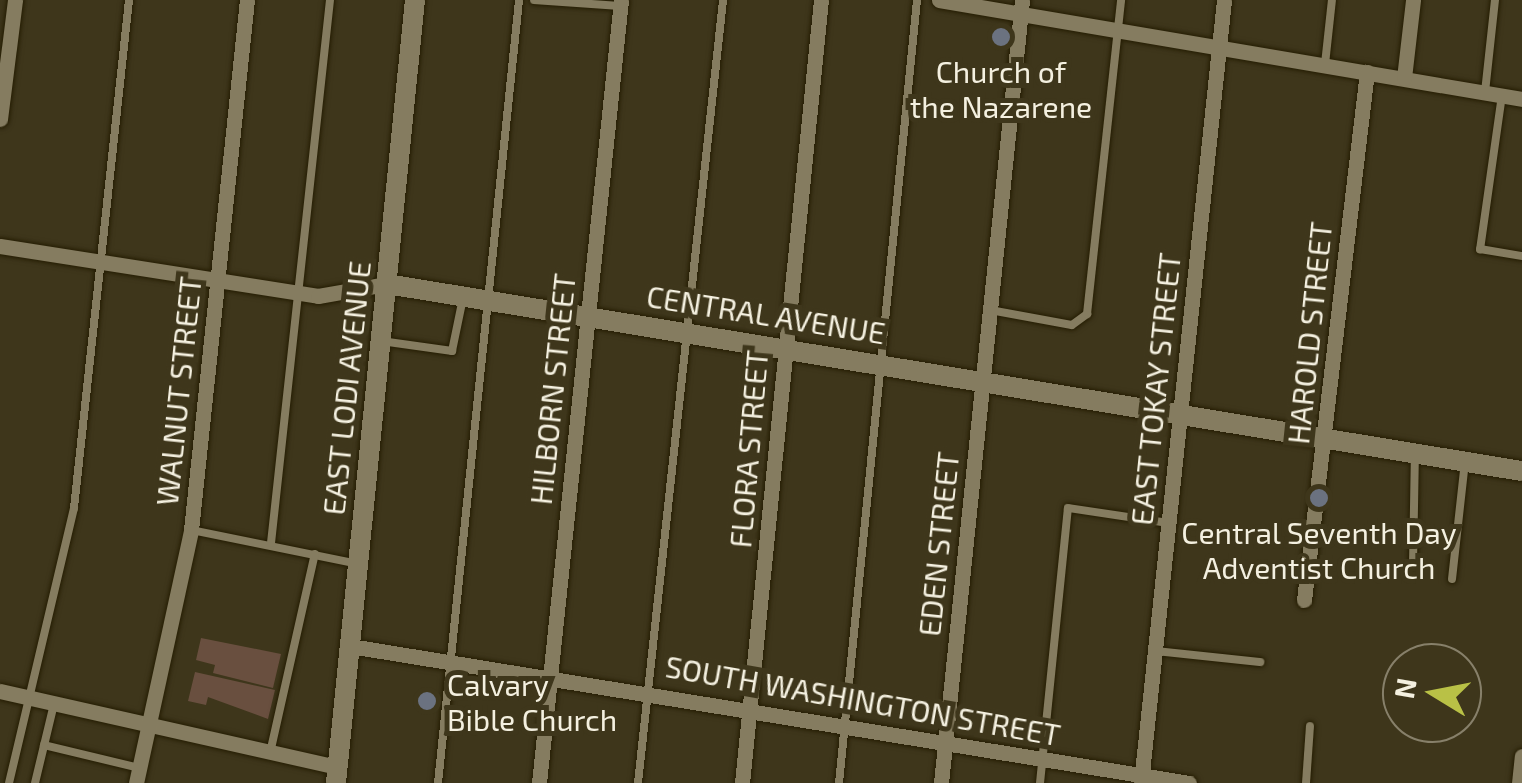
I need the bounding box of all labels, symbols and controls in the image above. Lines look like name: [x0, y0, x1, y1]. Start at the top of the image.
marker: Church of the Nazarene: [990, 26, 1012, 48]
place label: Church of the Nazarene: [910, 53, 1092, 124]
street label: HAROLD STREET: [1279, 220, 1339, 446]
street label: EAST TOKAY STREET: [1123, 250, 1187, 528]
street label: EAST LODI AVENUE: [315, 259, 377, 517]
street label: HILBORN STREET: [522, 272, 582, 506]
street label: WALNUT STREET: [148, 274, 208, 508]
street label: CENTRAL AVENUE: [643, 277, 889, 351]
street label: FLORA STREET: [721, 348, 775, 550]
street label: EDEN STREET: [910, 450, 966, 638]
marker: Central Seventh Day Adventist Church: [1308, 487, 1330, 509]
place label: Central Seventh Day Adventist Church: [1181, 514, 1457, 584]
north arrow: [1382, 643, 1482, 743]
street label: SOUTH WASHINGTON STREET: [663, 647, 1063, 753]
place label: Calvary Bible Church: [447, 666, 617, 736]
text: N: [1386, 675, 1423, 701]
marker: Calvary Bible Church: [416, 690, 438, 712]

